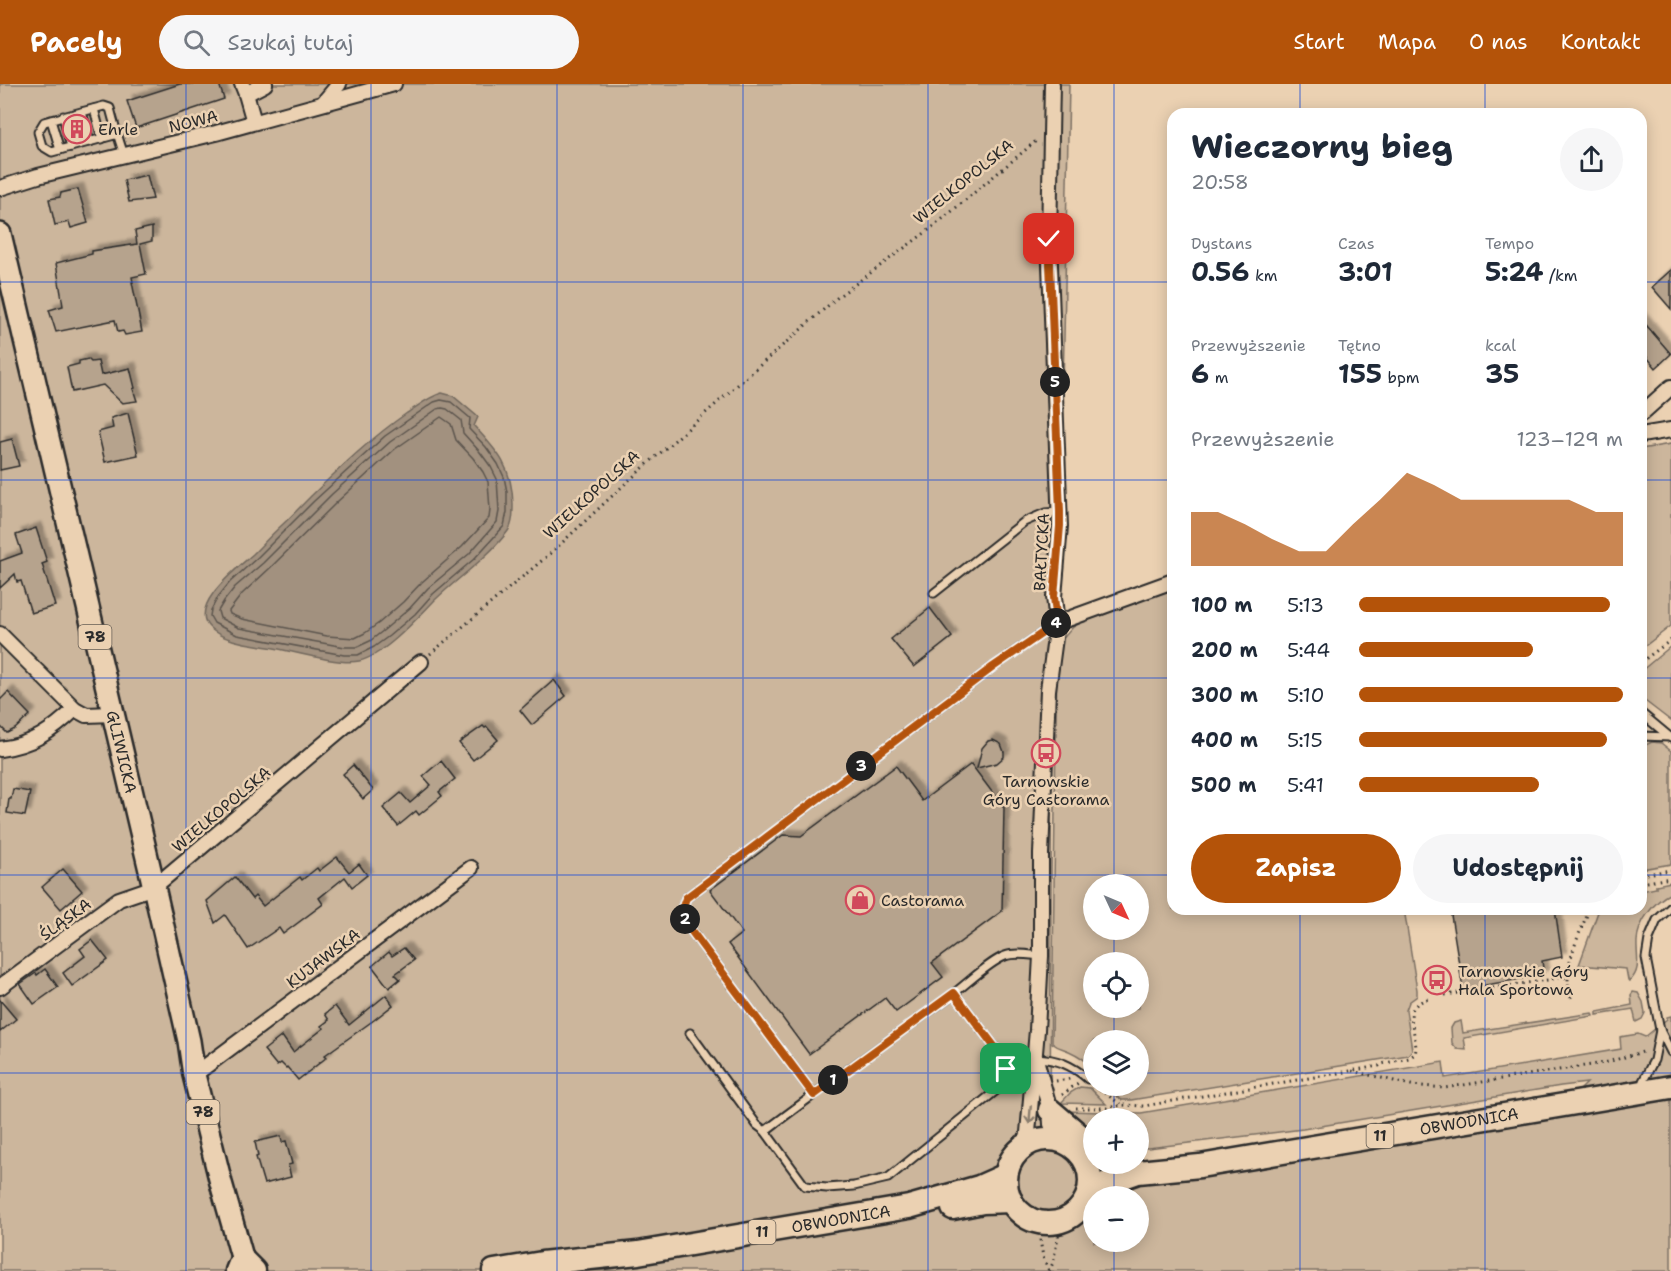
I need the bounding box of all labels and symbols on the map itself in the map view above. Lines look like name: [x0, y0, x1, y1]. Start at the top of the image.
street label: NOWA: [166, 105, 220, 138]
building icon: Ehrle: [61, 113, 93, 145]
place label: Ehrle: [98, 119, 138, 140]
street label: WIELKOPOLSKA: [909, 135, 1018, 228]
pin: [1023, 213, 1074, 264]
pin: 5: [1040, 367, 1070, 397]
street label: WIELKOPOLSKA: [539, 445, 644, 543]
street label: BAŁTYCKA: [1029, 512, 1054, 592]
pin: 4: [1041, 608, 1071, 638]
road number: 78: [78, 625, 112, 649]
street label: GLIWICKA: [102, 708, 142, 795]
bus stop icon: Tarnowskie Góry Castorama: [1030, 737, 1062, 769]
pin: 3: [846, 751, 876, 781]
street label: WIELKOPOLSKA: [167, 762, 275, 857]
place label: Tarnowskie Góry Castorama: [983, 771, 1109, 810]
north arrow: [1083, 874, 1149, 940]
shop icon: Castorama: [844, 884, 876, 916]
place label: Castorama: [881, 890, 964, 911]
street label: ŚLĄSKA: [35, 894, 95, 945]
pin: 2: [670, 904, 700, 934]
street label: KUJAWSKA: [282, 924, 364, 993]
place label: Tarnowskie Góry Hala Sportowa: [1458, 961, 1589, 1000]
bus stop icon: Tarnowskie Góry Hala Sportowa: [1421, 964, 1453, 996]
pin: [980, 1043, 1031, 1094]
pin: 1: [818, 1065, 848, 1095]
road number: 78: [186, 1100, 220, 1124]
street label: OBWODNICA: [1418, 1103, 1520, 1140]
one-way arrow: [1024, 1104, 1035, 1124]
road number: 11: [1366, 1124, 1394, 1148]
street label: OBWODNICA: [790, 1200, 892, 1238]
road number: 11: [748, 1220, 776, 1244]

